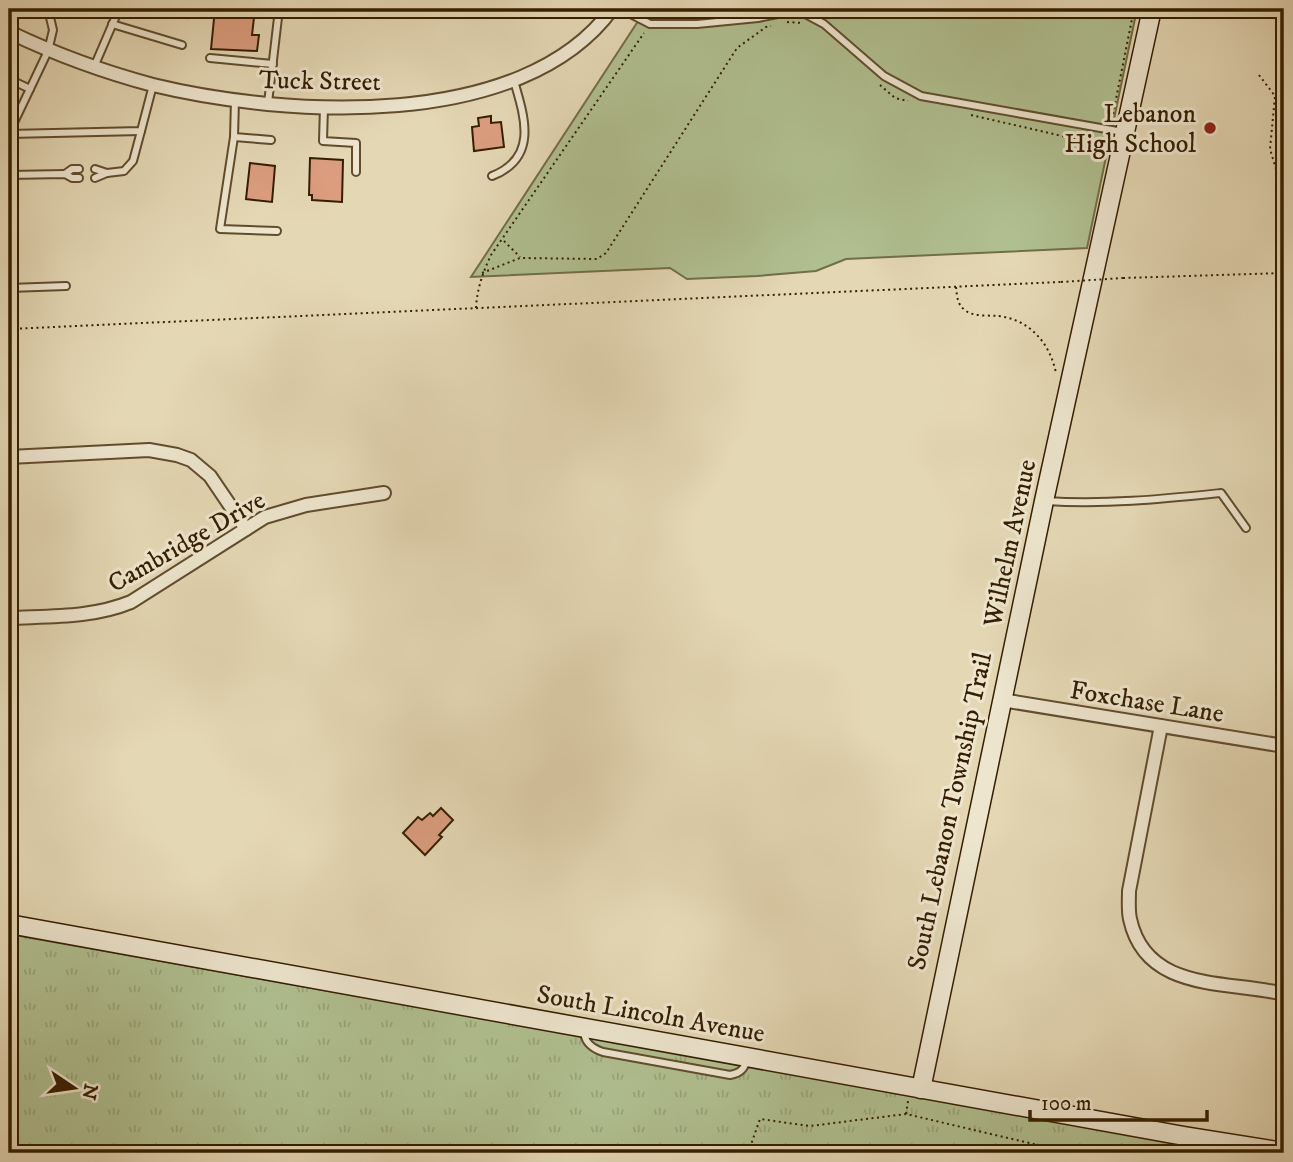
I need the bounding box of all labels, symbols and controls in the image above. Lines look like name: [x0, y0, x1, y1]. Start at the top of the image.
street label: Tuck Street: [259, 64, 381, 99]
place label: Lebanon High School: [1064, 98, 1196, 161]
marker: Lebanon High School: [1202, 120, 1218, 136]
street label: Wilhelm Avenue: [976, 456, 1044, 631]
street label: Cambridge Drive: [102, 484, 271, 601]
street label: South Lebanon Township Trail: [901, 649, 1000, 973]
street label: Foxchase Lane: [1067, 674, 1226, 731]
street label: South Lincoln Avenue: [534, 978, 767, 1051]
north arrow: [38, 1054, 108, 1124]
scale bar: [1030, 1078, 1207, 1122]
text: N: [76, 1081, 102, 1102]
text: 100 m: [1041, 1091, 1092, 1117]

